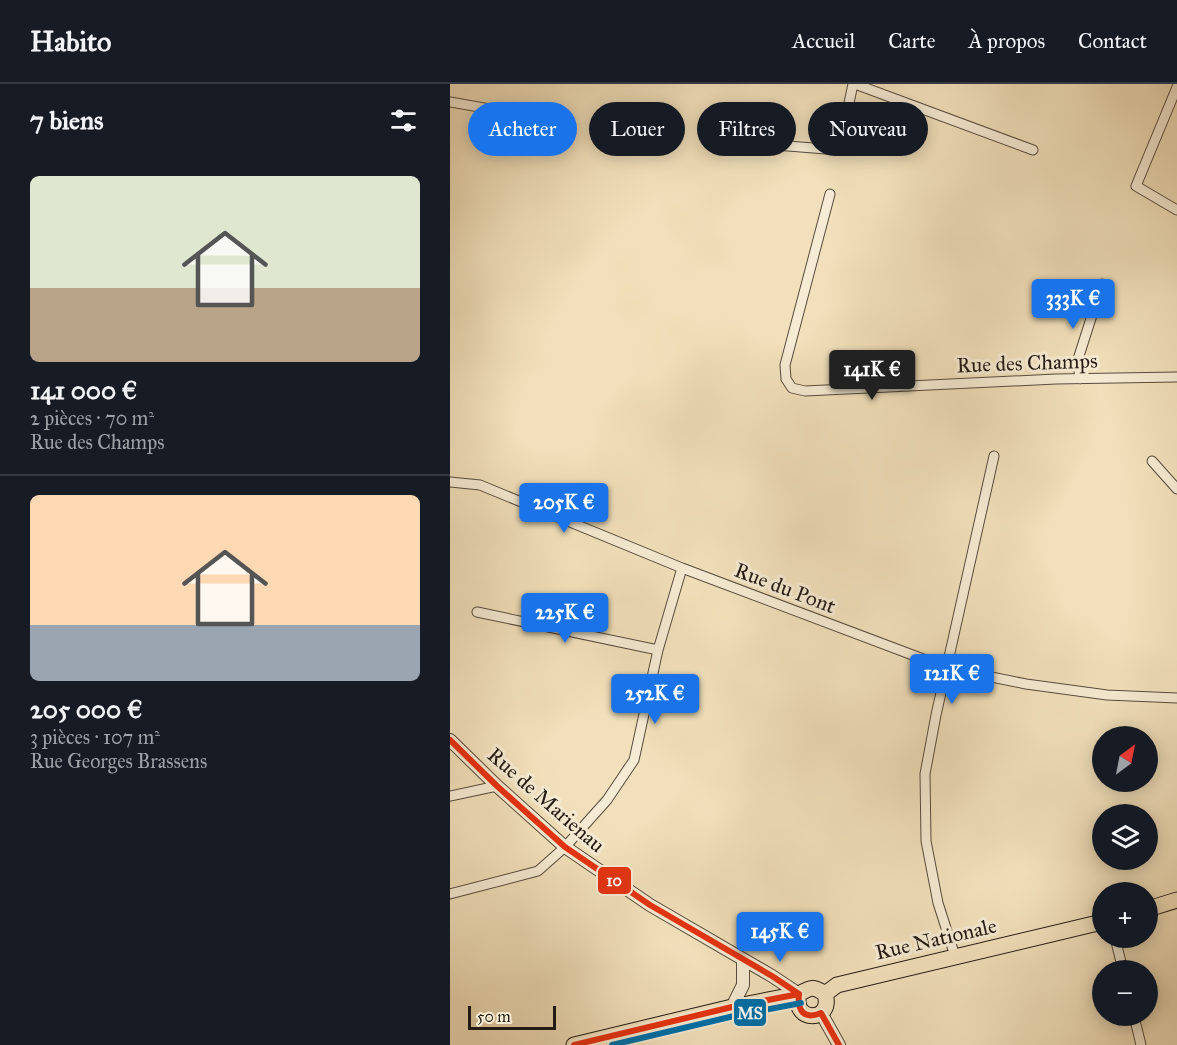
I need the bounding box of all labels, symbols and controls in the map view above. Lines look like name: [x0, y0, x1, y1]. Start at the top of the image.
text: Habito: [30, 24, 111, 59]
text: Accueil: [792, 28, 855, 54]
text: Carte: [888, 28, 936, 54]
text: À propos: [969, 28, 1045, 54]
text: Contact: [1078, 28, 1147, 54]
chip: Acheter: [468, 102, 577, 156]
chip: Louer: [589, 102, 685, 156]
chip: Filtres: [697, 102, 796, 156]
chip: Nouveau: [808, 102, 928, 156]
text: 7 biens: [30, 104, 103, 136]
icon: filters: [387, 104, 420, 137]
icon: home: [171, 215, 279, 323]
pin: 333K €: [1024, 279, 1122, 330]
text: 333K €: [1046, 286, 1100, 310]
street label: Rue des Champs: [956, 348, 1098, 378]
pin: 141K €: [823, 350, 921, 401]
text: 141K €: [843, 357, 901, 381]
text: 141 000 €: [30, 374, 137, 406]
text: 2 pièces · 70 m²: [30, 406, 154, 430]
text: Rue des Champs: [30, 430, 164, 454]
pin: 205K €: [515, 483, 613, 534]
text: 205K €: [533, 490, 595, 514]
icon: home: [171, 534, 279, 642]
street label: Rue du Pont: [731, 557, 840, 619]
pin: 225K €: [516, 593, 614, 644]
text: 225K €: [535, 600, 595, 624]
pin: 121K €: [903, 654, 1001, 705]
text: 121K €: [924, 661, 980, 685]
pin: 252K €: [606, 674, 704, 725]
text: 252K €: [625, 681, 685, 705]
text: 205 000 €: [30, 693, 142, 725]
text: 3 pièces · 107 m²: [30, 725, 160, 749]
north arrow: [1092, 726, 1158, 792]
map controls: [1092, 726, 1158, 1026]
street label: Rue de Marienau: [482, 742, 610, 858]
text: Rue Georges Brassens: [30, 749, 207, 773]
button: layers: [1092, 804, 1158, 870]
line badge: 10: [597, 866, 632, 895]
text: 10: [606, 871, 622, 890]
button: +: [1092, 882, 1158, 948]
pin: 145K €: [731, 912, 829, 963]
street label: Rue Nationale: [873, 912, 999, 966]
text: 145K €: [751, 919, 809, 943]
button: −: [1092, 960, 1158, 1026]
line badge: MS: [733, 998, 767, 1027]
scale bar: [468, 1003, 556, 1030]
text: MS: [737, 1004, 763, 1023]
text: 50 m: [477, 1007, 511, 1026]

